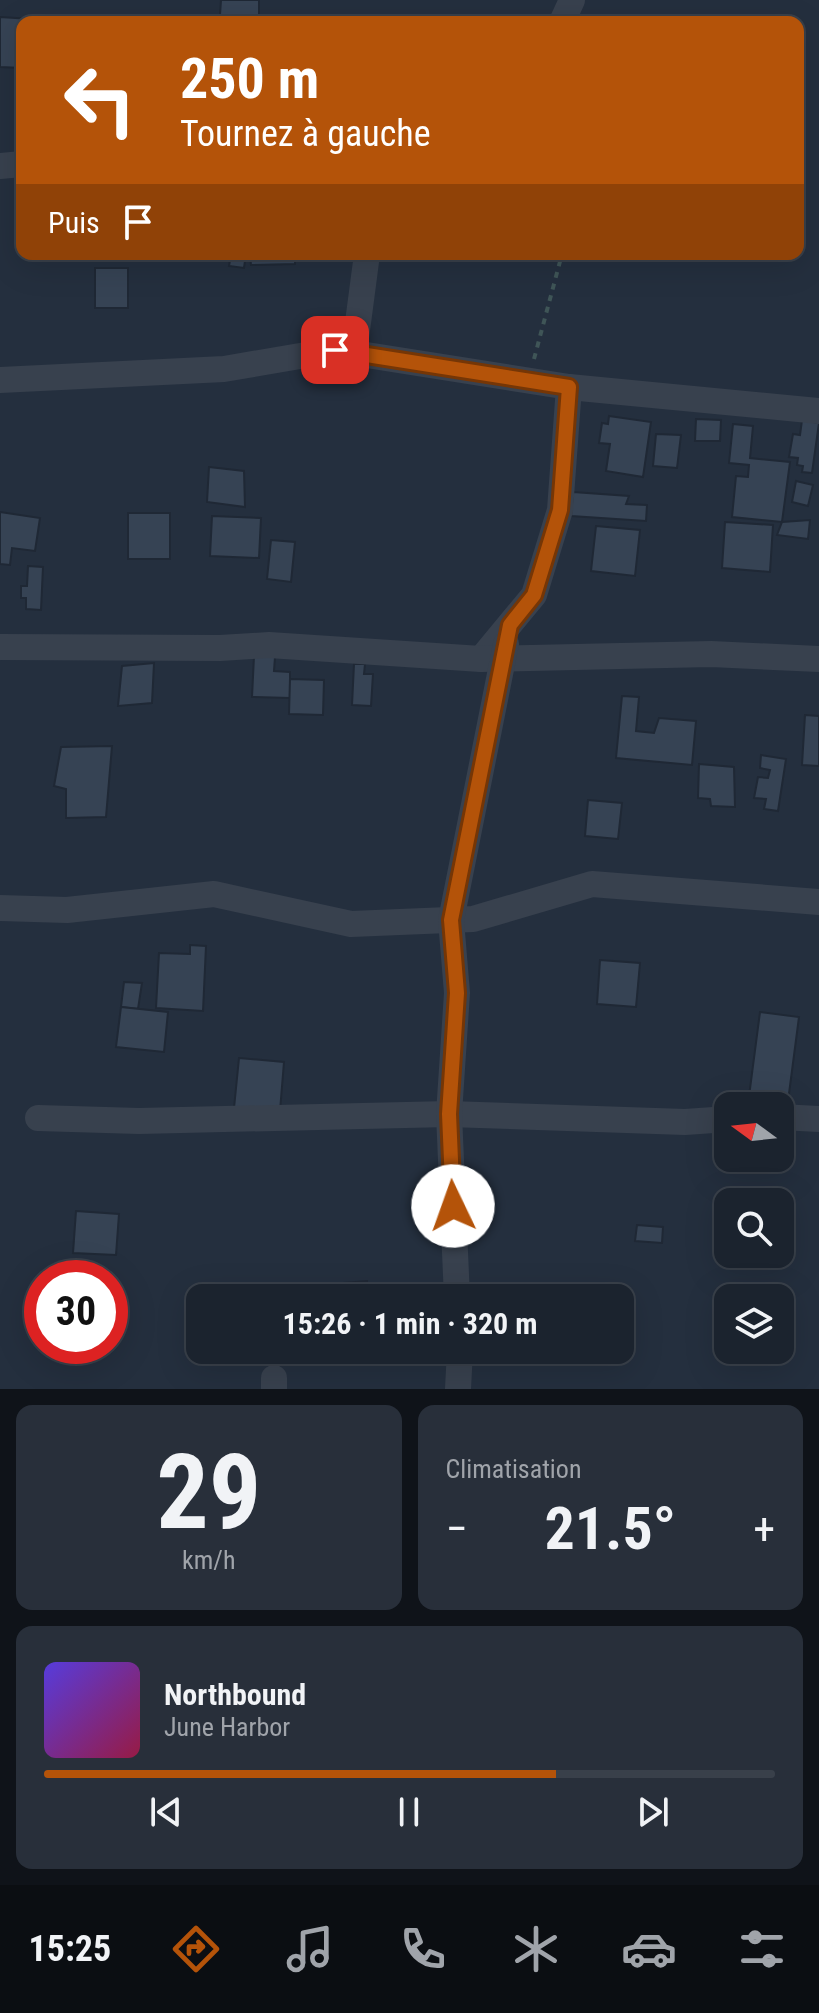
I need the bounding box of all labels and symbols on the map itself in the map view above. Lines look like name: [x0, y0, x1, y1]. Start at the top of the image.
pin: [301, 316, 369, 384]
north arrow: [714, 1092, 794, 1172]
position arrow: [411, 1164, 495, 1248]
speed limit sign: 30: [24, 1260, 128, 1364]

